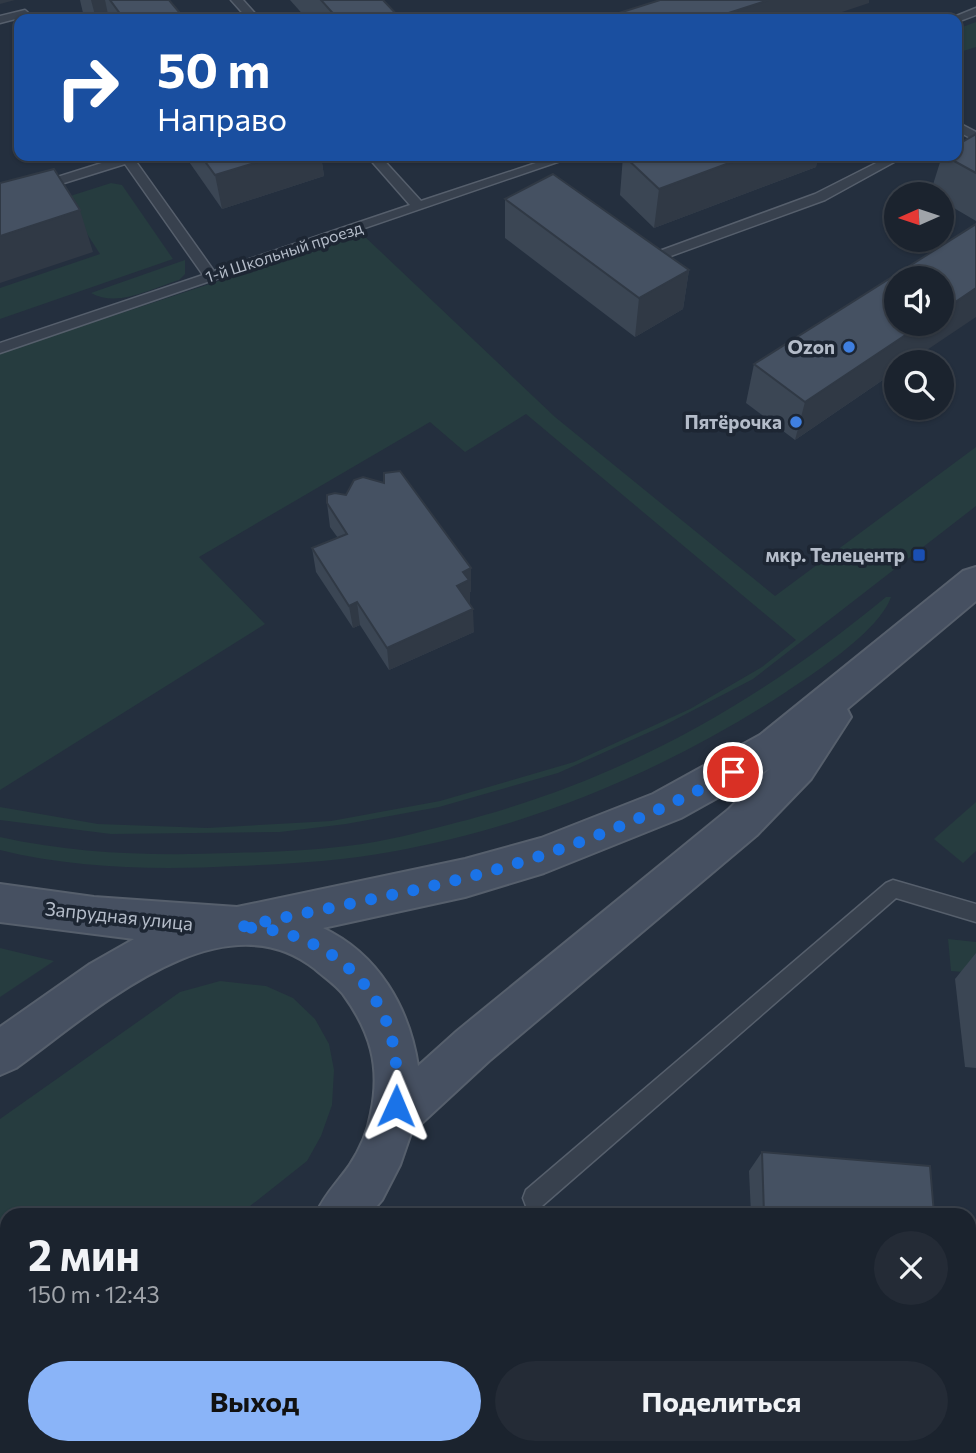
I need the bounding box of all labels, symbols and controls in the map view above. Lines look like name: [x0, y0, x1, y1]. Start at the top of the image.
text: 50 m: [157, 38, 270, 98]
icon: right: [42, 42, 133, 133]
text: Направо: [157, 98, 287, 138]
north arrow: [884, 182, 954, 252]
map controls: [884, 182, 954, 420]
street label: 1-й Школьный проезд: [203, 217, 365, 286]
button: sound: [884, 266, 954, 336]
place label: Ozon: [787, 335, 835, 358]
marker: Ozon: [841, 339, 857, 355]
button: search: [884, 350, 954, 420]
place label: Пятёрочка: [684, 410, 782, 433]
marker: Пятёрочка: [788, 414, 804, 430]
place label: мкр. Телецентр: [766, 543, 905, 566]
marker: мкр. Телецентр: [911, 547, 927, 563]
pin: [703, 742, 763, 802]
icon: arrive: [714, 753, 752, 791]
street label: Запрудная улица: [44, 896, 194, 935]
position arrow: [359, 1069, 433, 1143]
text: 2 мин: [28, 1228, 140, 1280]
button: close: [874, 1231, 948, 1305]
text: 150 m · 12:43: [28, 1280, 160, 1308]
button: Выход: [28, 1361, 481, 1441]
button: Поделиться: [495, 1361, 948, 1441]

